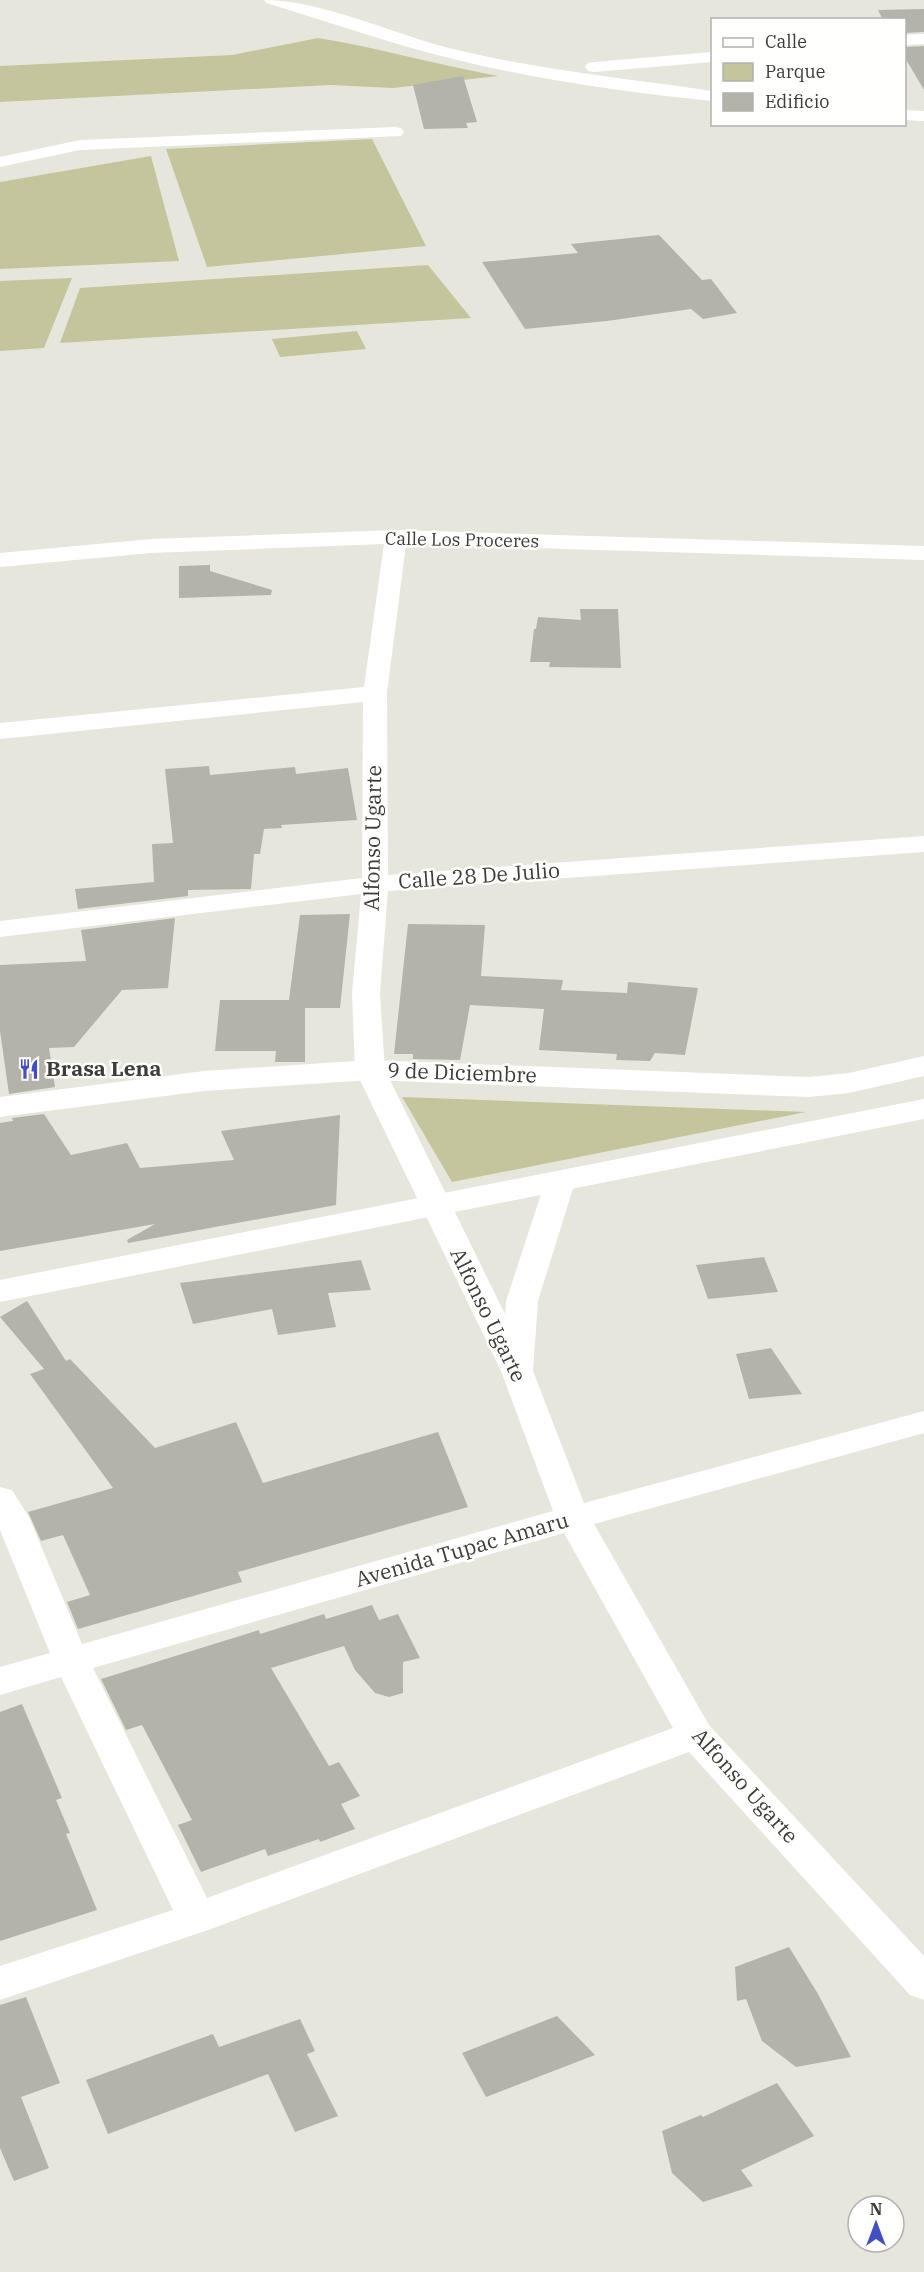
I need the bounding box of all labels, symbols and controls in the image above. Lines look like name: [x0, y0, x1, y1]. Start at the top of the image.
legend: [711, 18, 906, 126]
text: Calle: [765, 30, 807, 53]
text: Parque: [765, 60, 825, 83]
text: Edificio: [765, 90, 829, 113]
street label: Calle Los Proceres: [385, 527, 539, 552]
street label: Alfonso Ugarte: [357, 765, 387, 911]
street label: Calle 28 De Julio: [397, 855, 561, 895]
place label: Brasa Lena: [46, 1054, 161, 1082]
street label: 9 de Diciembre: [387, 1055, 537, 1089]
restaurant icon: Brasa Lena: [17, 1057, 41, 1081]
street label: Alfonso Ugarte: [444, 1243, 533, 1386]
street label: Avenida Tupac Amaru: [352, 1505, 572, 1593]
street label: Alfonso Ugarte: [687, 1722, 805, 1849]
north arrow: [846, 2194, 906, 2254]
text: N: [870, 2199, 882, 2219]

